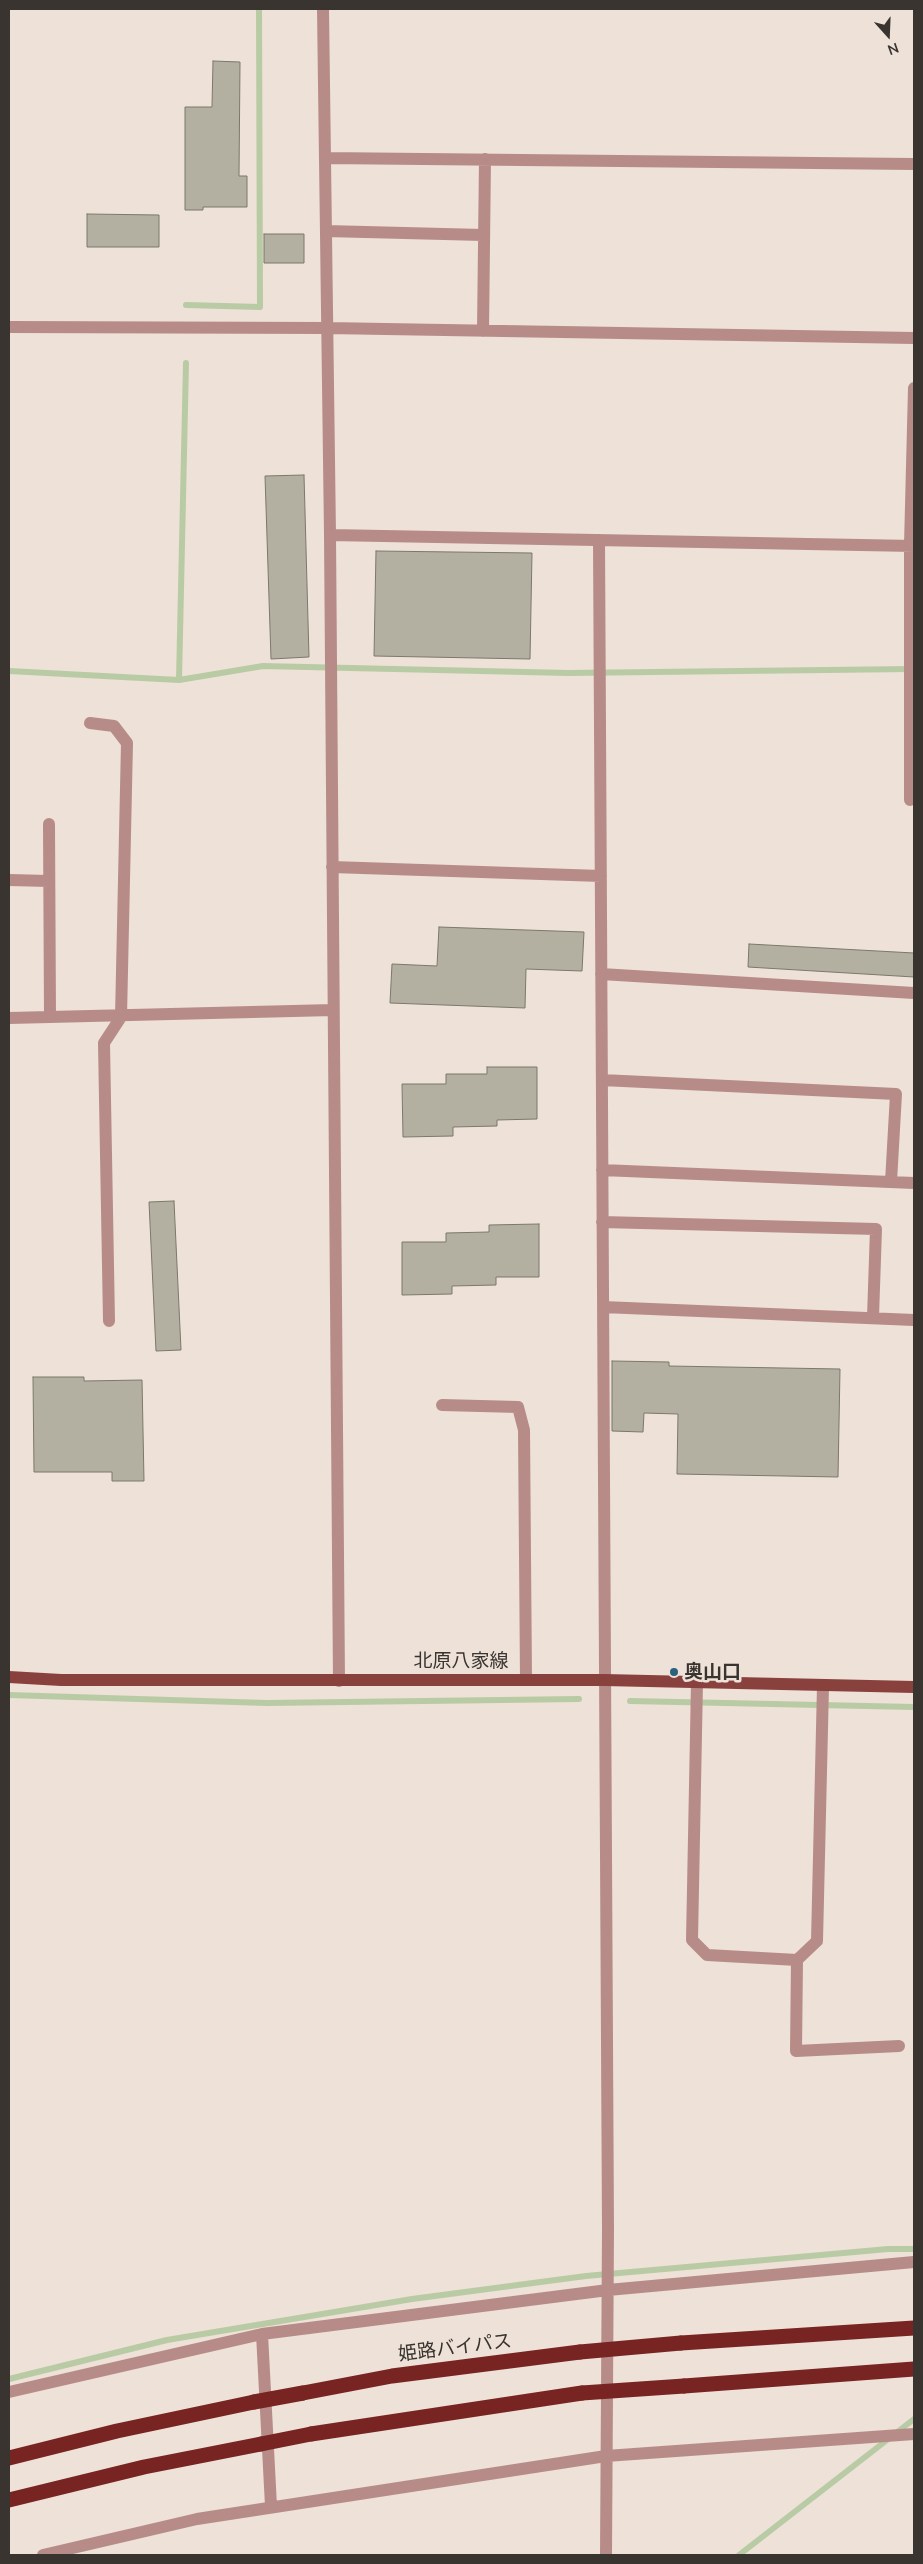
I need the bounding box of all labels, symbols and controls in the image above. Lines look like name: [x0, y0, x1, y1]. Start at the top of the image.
north arrow: [863, 10, 913, 60]
text: N: [885, 39, 901, 59]
street label: 北原八家線: [414, 1650, 508, 1672]
place label: 奥山口: [684, 1661, 741, 1683]
marker: 奥山口: [668, 1666, 680, 1678]
street label: 姫路バイパス: [397, 2330, 513, 2366]

